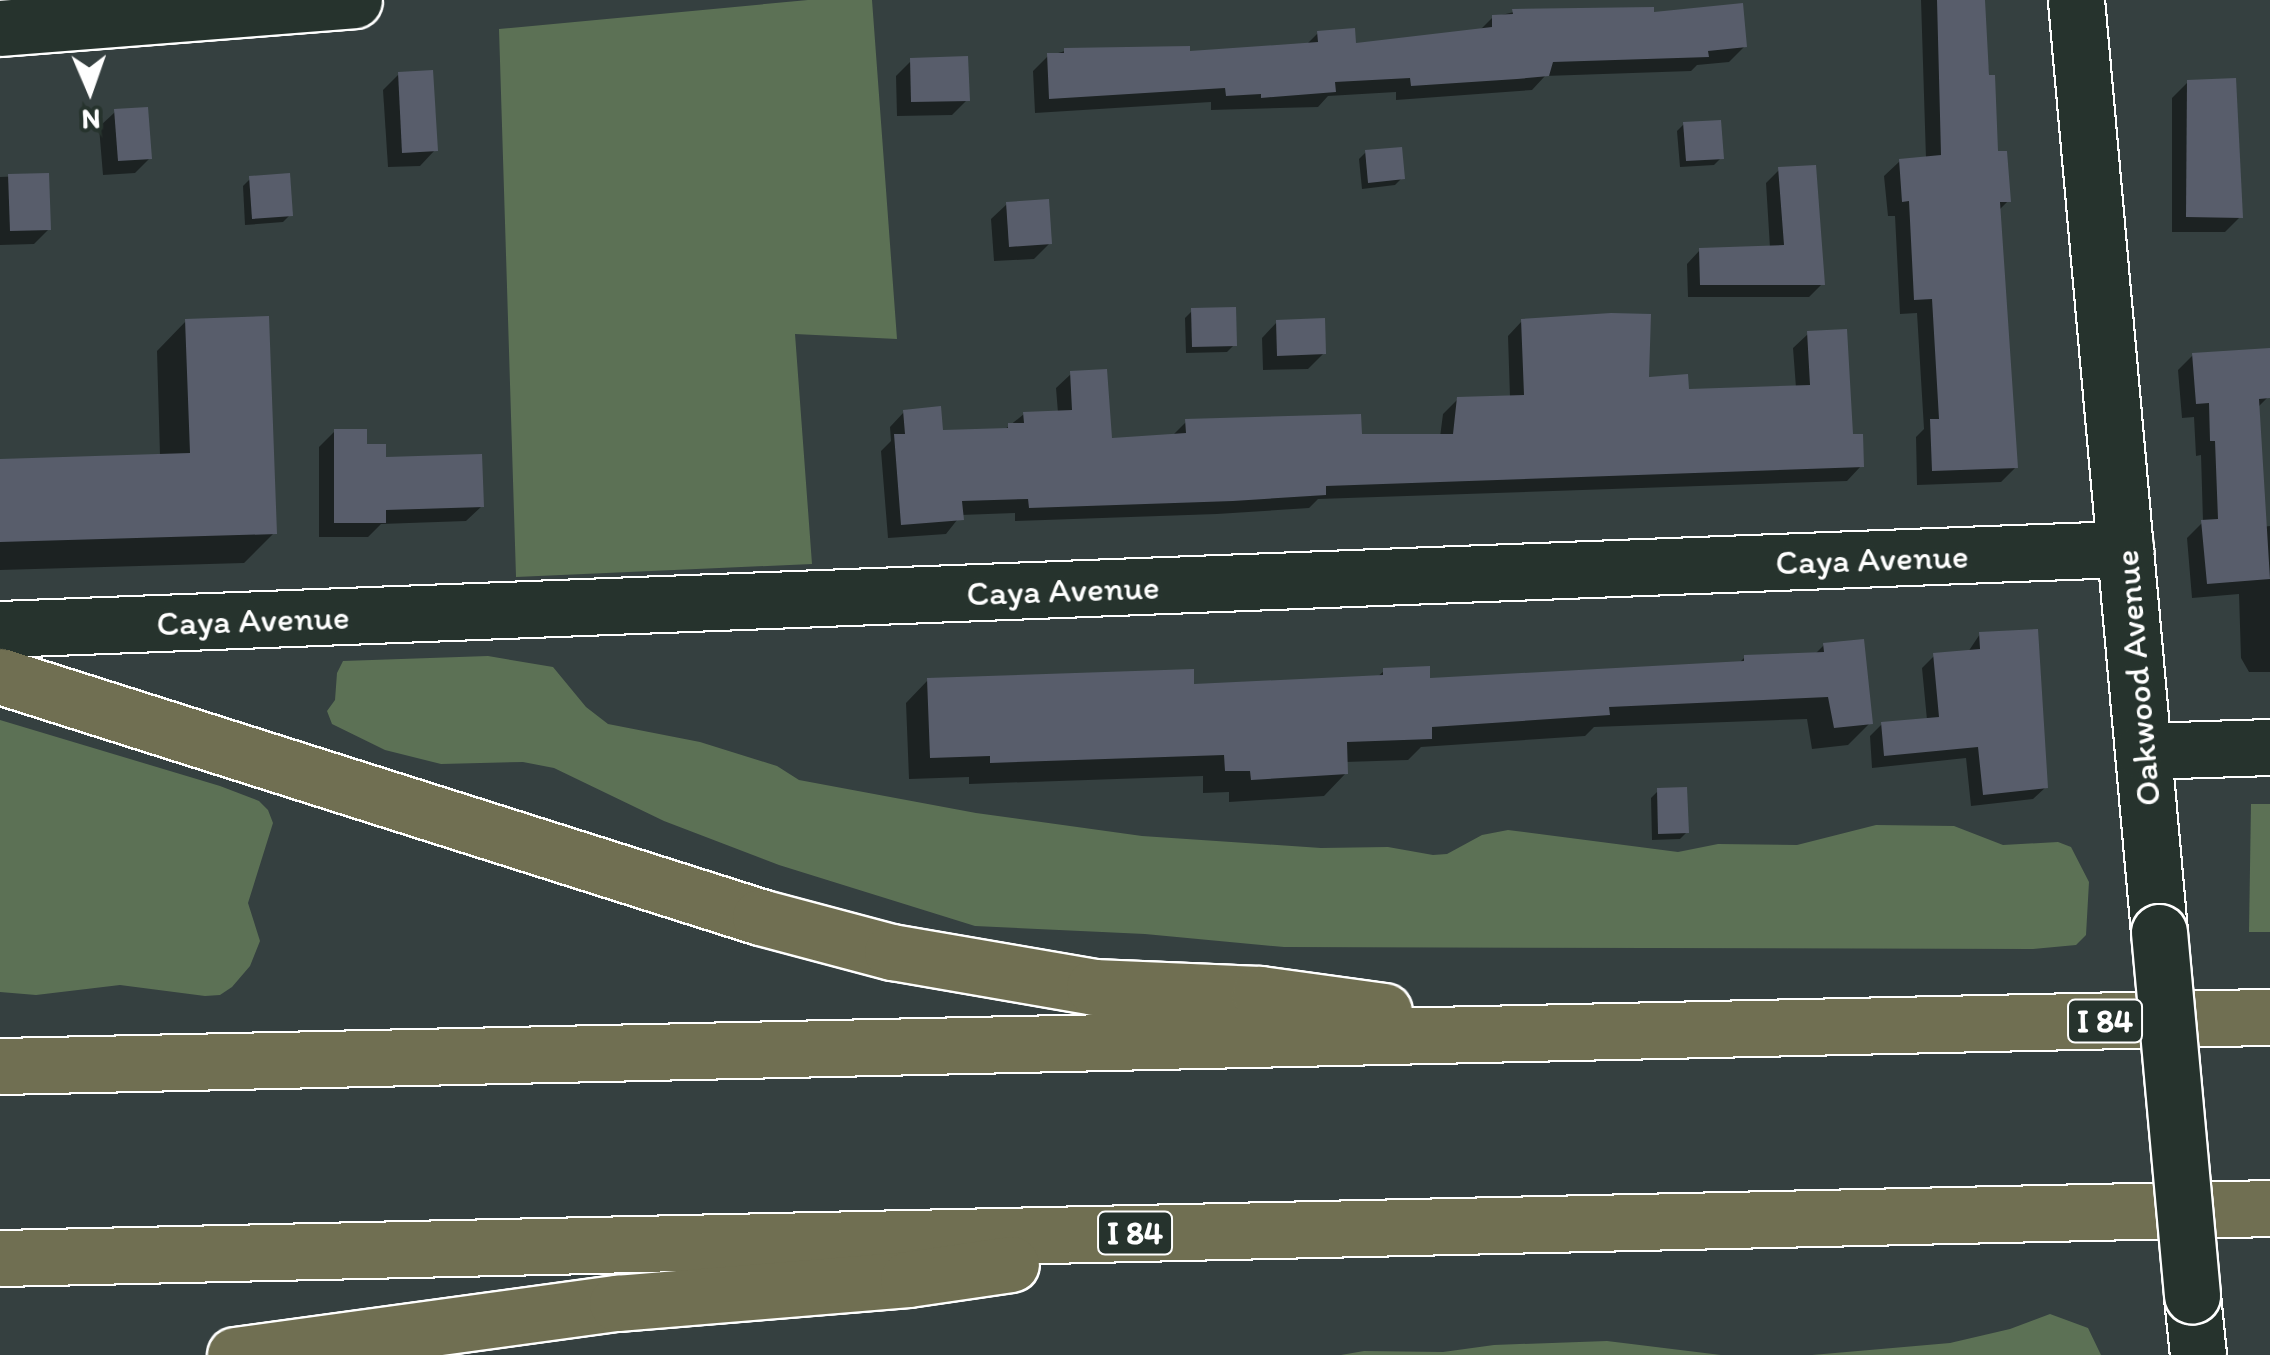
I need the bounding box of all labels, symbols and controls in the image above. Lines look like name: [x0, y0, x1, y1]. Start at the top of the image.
north arrow: [40, 40, 140, 140]
text: N: [81, 103, 101, 137]
street label: Caya Avenue: [1776, 535, 1968, 583]
street label: Oakwood Avenue: [2105, 548, 2169, 808]
street label: Caya Avenue: [967, 566, 1159, 614]
street label: Caya Avenue: [157, 596, 349, 644]
road number: I 84: [2065, 994, 2145, 1048]
road number: I 84: [1095, 1206, 1175, 1260]

